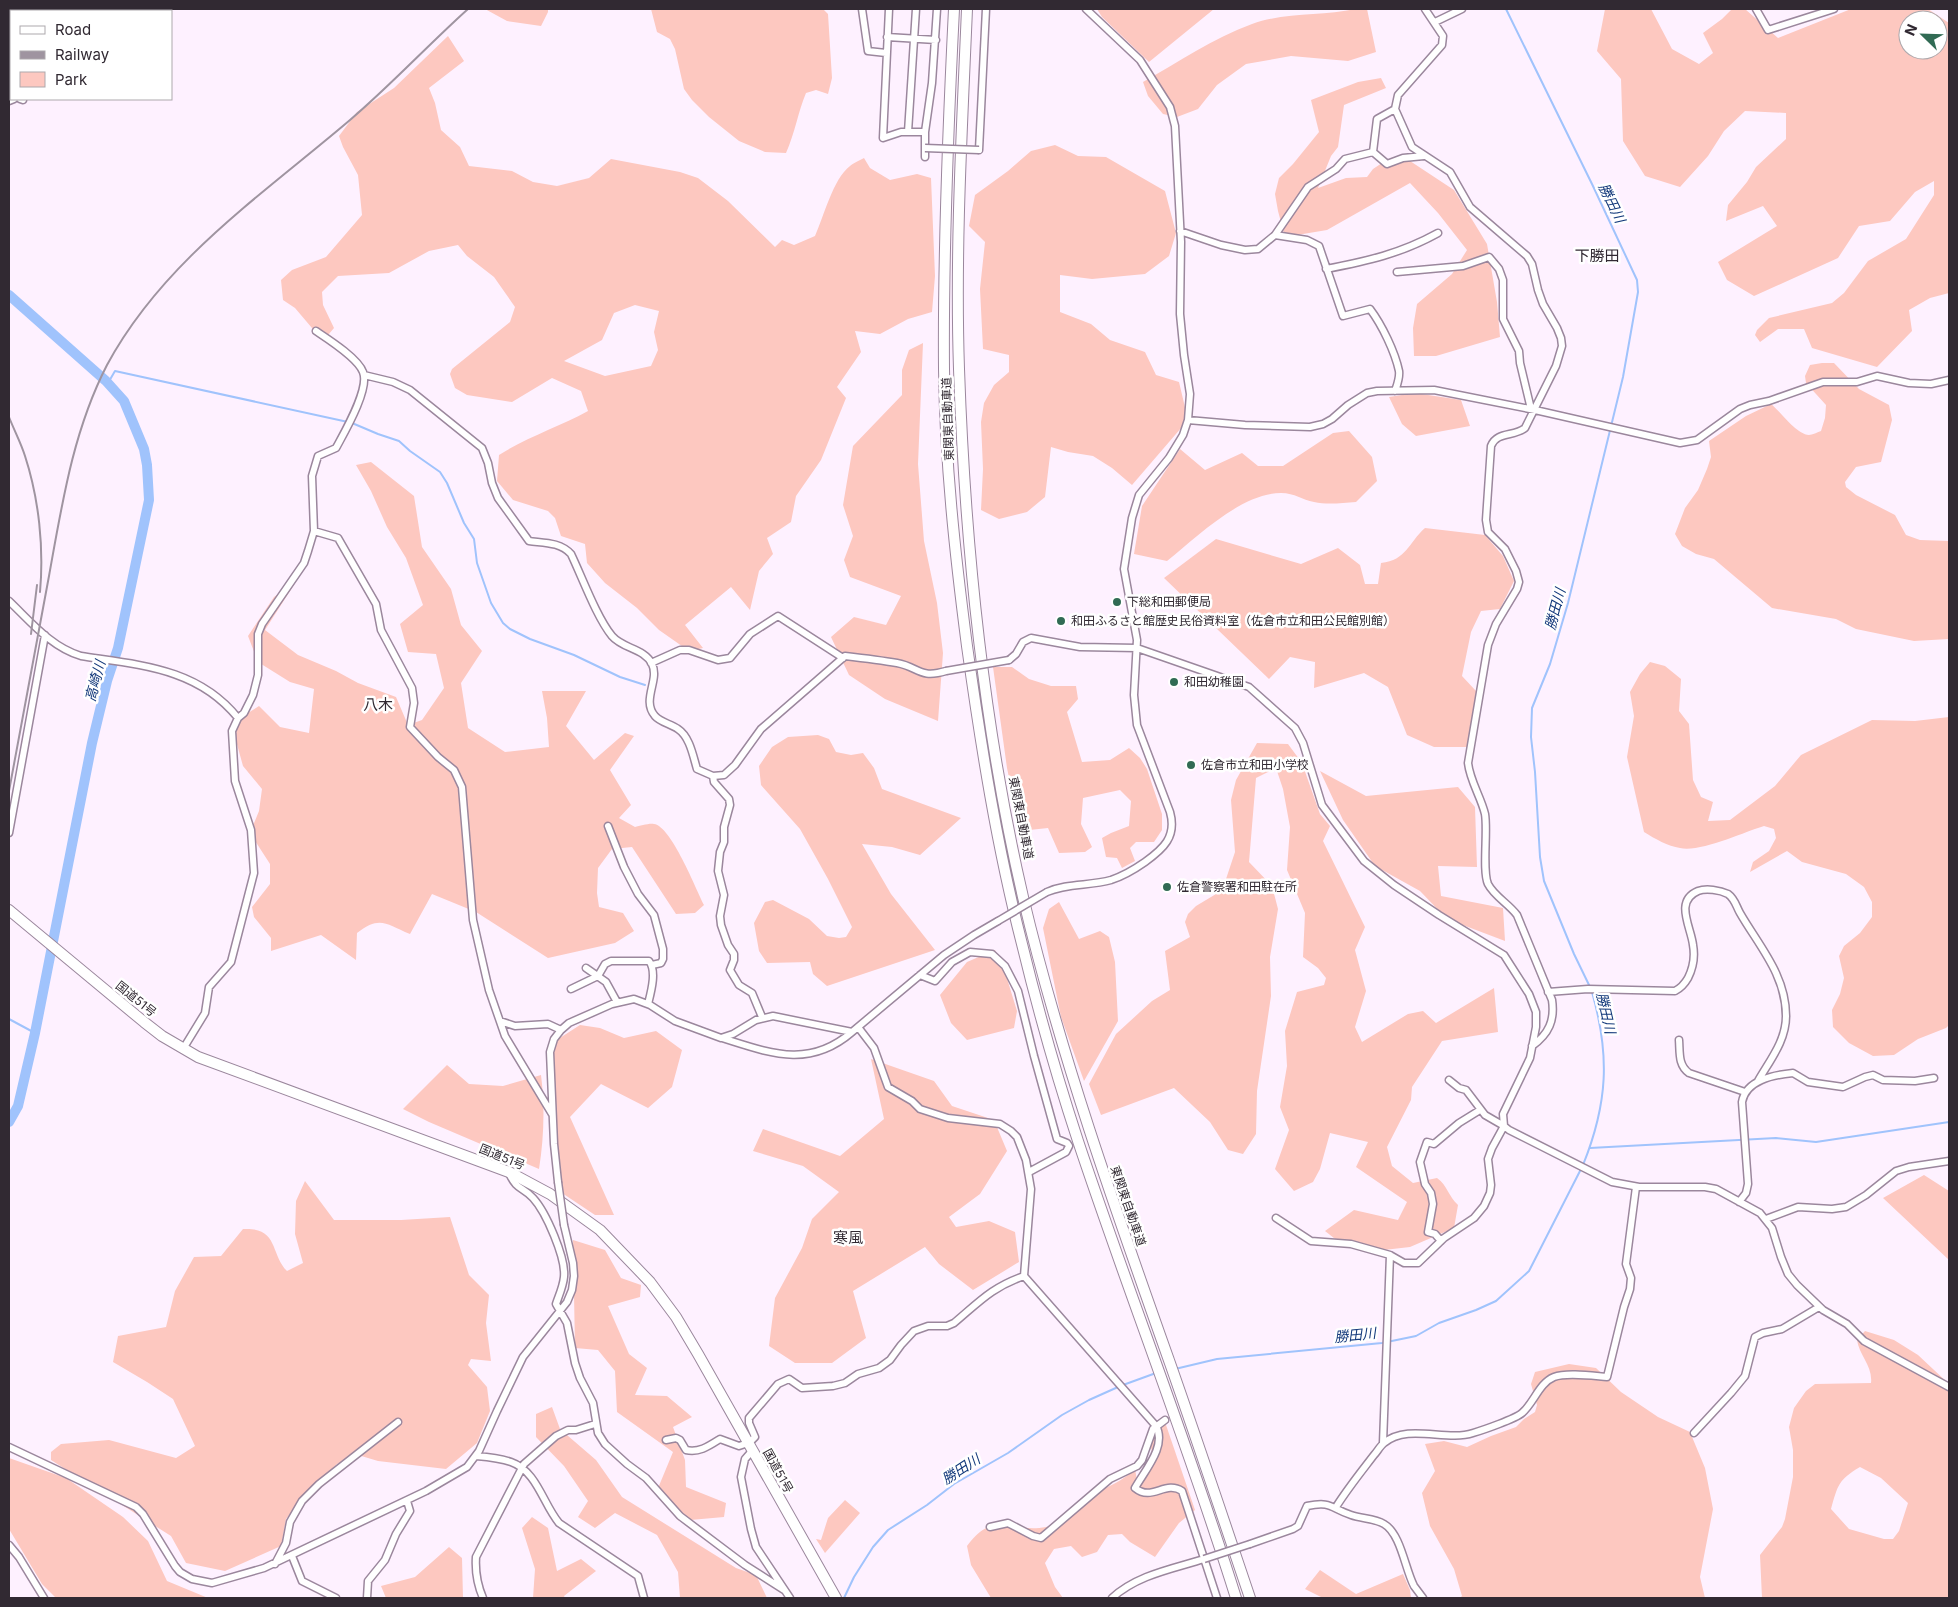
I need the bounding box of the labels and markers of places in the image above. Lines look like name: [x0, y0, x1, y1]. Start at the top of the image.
place label: 下総和田郵便局: [1127, 594, 1211, 609]
marker: 下総和田郵便局: [1111, 596, 1123, 608]
place label: 和田ふるさと館歴史民俗資料室（佐倉市立和田公民館別館）: [1071, 613, 1395, 628]
marker: 和田ふるさと館歴史民俗資料室（佐倉市立和田公民館別館）: [1055, 615, 1067, 627]
place label: 和田幼稚園: [1184, 674, 1244, 689]
marker: 和田幼稚園: [1168, 676, 1180, 688]
place label: 佐倉市立和田小学校: [1201, 757, 1309, 772]
marker: 佐倉市立和田小学校: [1185, 759, 1197, 771]
place label: 佐倉警察署和田駐在所: [1177, 879, 1297, 894]
marker: 佐倉警察署和田駐在所: [1161, 881, 1173, 893]

